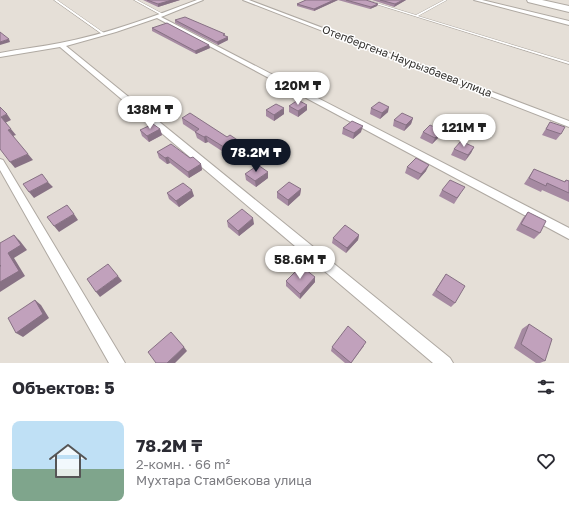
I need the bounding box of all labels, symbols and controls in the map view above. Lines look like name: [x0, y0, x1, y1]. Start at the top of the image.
street label: Отепбергена Наурызбаева улица: [320, 22, 494, 99]
pin: 120M ₸: [265, 72, 331, 106]
text: 120M ₸: [275, 77, 321, 93]
pin: 138M ₸: [117, 96, 183, 130]
text: 138M ₸: [127, 101, 173, 117]
pin: 121M ₸: [431, 114, 497, 148]
text: 121M ₸: [442, 119, 486, 135]
pin: 78.2M ₸: [219, 139, 293, 173]
text: 78.2M ₸: [231, 144, 281, 160]
pin: 58.6M ₸: [263, 246, 337, 280]
text: 58.6M ₸: [274, 251, 326, 267]
icon: filters: [535, 376, 557, 398]
text: Объектов: 5: [12, 377, 115, 398]
text: 78.2M ₸: [136, 435, 202, 456]
icon: home: [44, 437, 92, 485]
icon: heart: [535, 450, 557, 472]
text: 2-комн. · 66 m²: [136, 456, 230, 472]
text: Мухтара Стамбекова улица: [136, 472, 312, 488]

